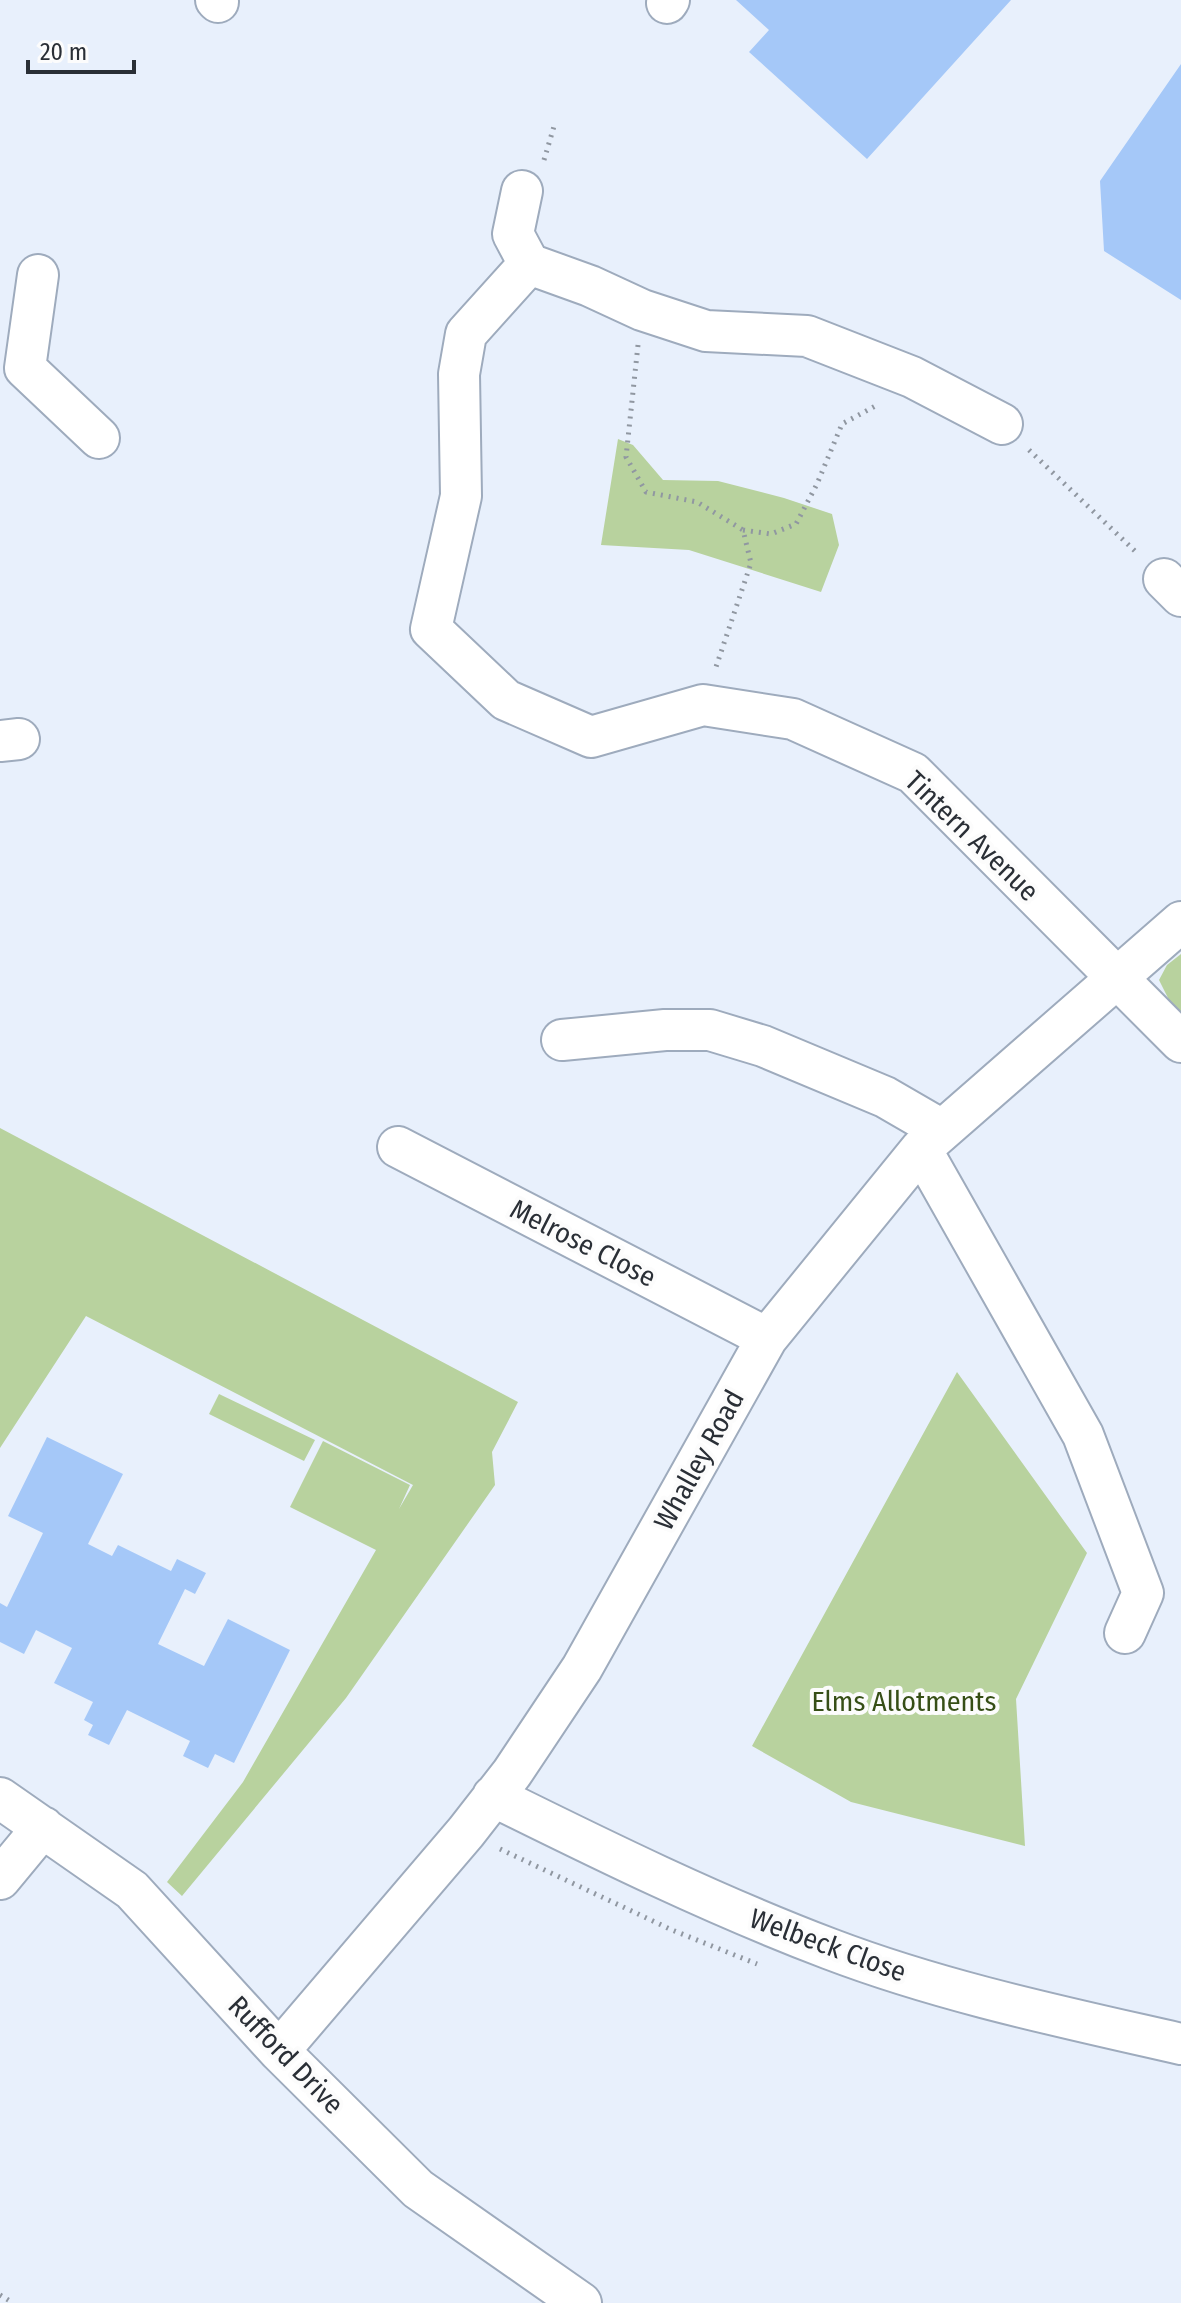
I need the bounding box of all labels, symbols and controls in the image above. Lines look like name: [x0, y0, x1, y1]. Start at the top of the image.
scale bar: [28, 24, 134, 74]
text: 20 m: [40, 38, 87, 66]
street label: Tintern Avenue: [898, 764, 1046, 908]
street label: Melrose Close: [505, 1192, 661, 1294]
street label: Whalley Road: [647, 1384, 751, 1536]
park label: Elms Allotments: [812, 1685, 996, 1718]
street label: Welbeck Close: [745, 1901, 911, 1989]
street label: Rufford Drive: [222, 1989, 350, 2121]

